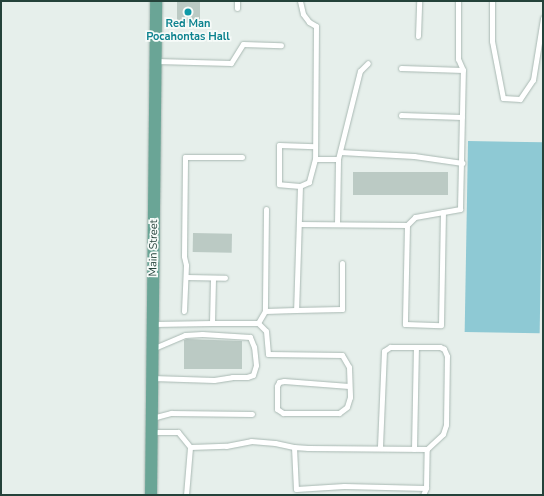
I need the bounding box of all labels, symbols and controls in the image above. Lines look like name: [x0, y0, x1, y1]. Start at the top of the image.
marker: Red Man Pocahontas Hall: [183, 7, 193, 17]
place label: Red Man Pocahontas Hall: [146, 18, 230, 44]
street label: Main Street: [147, 219, 161, 277]

